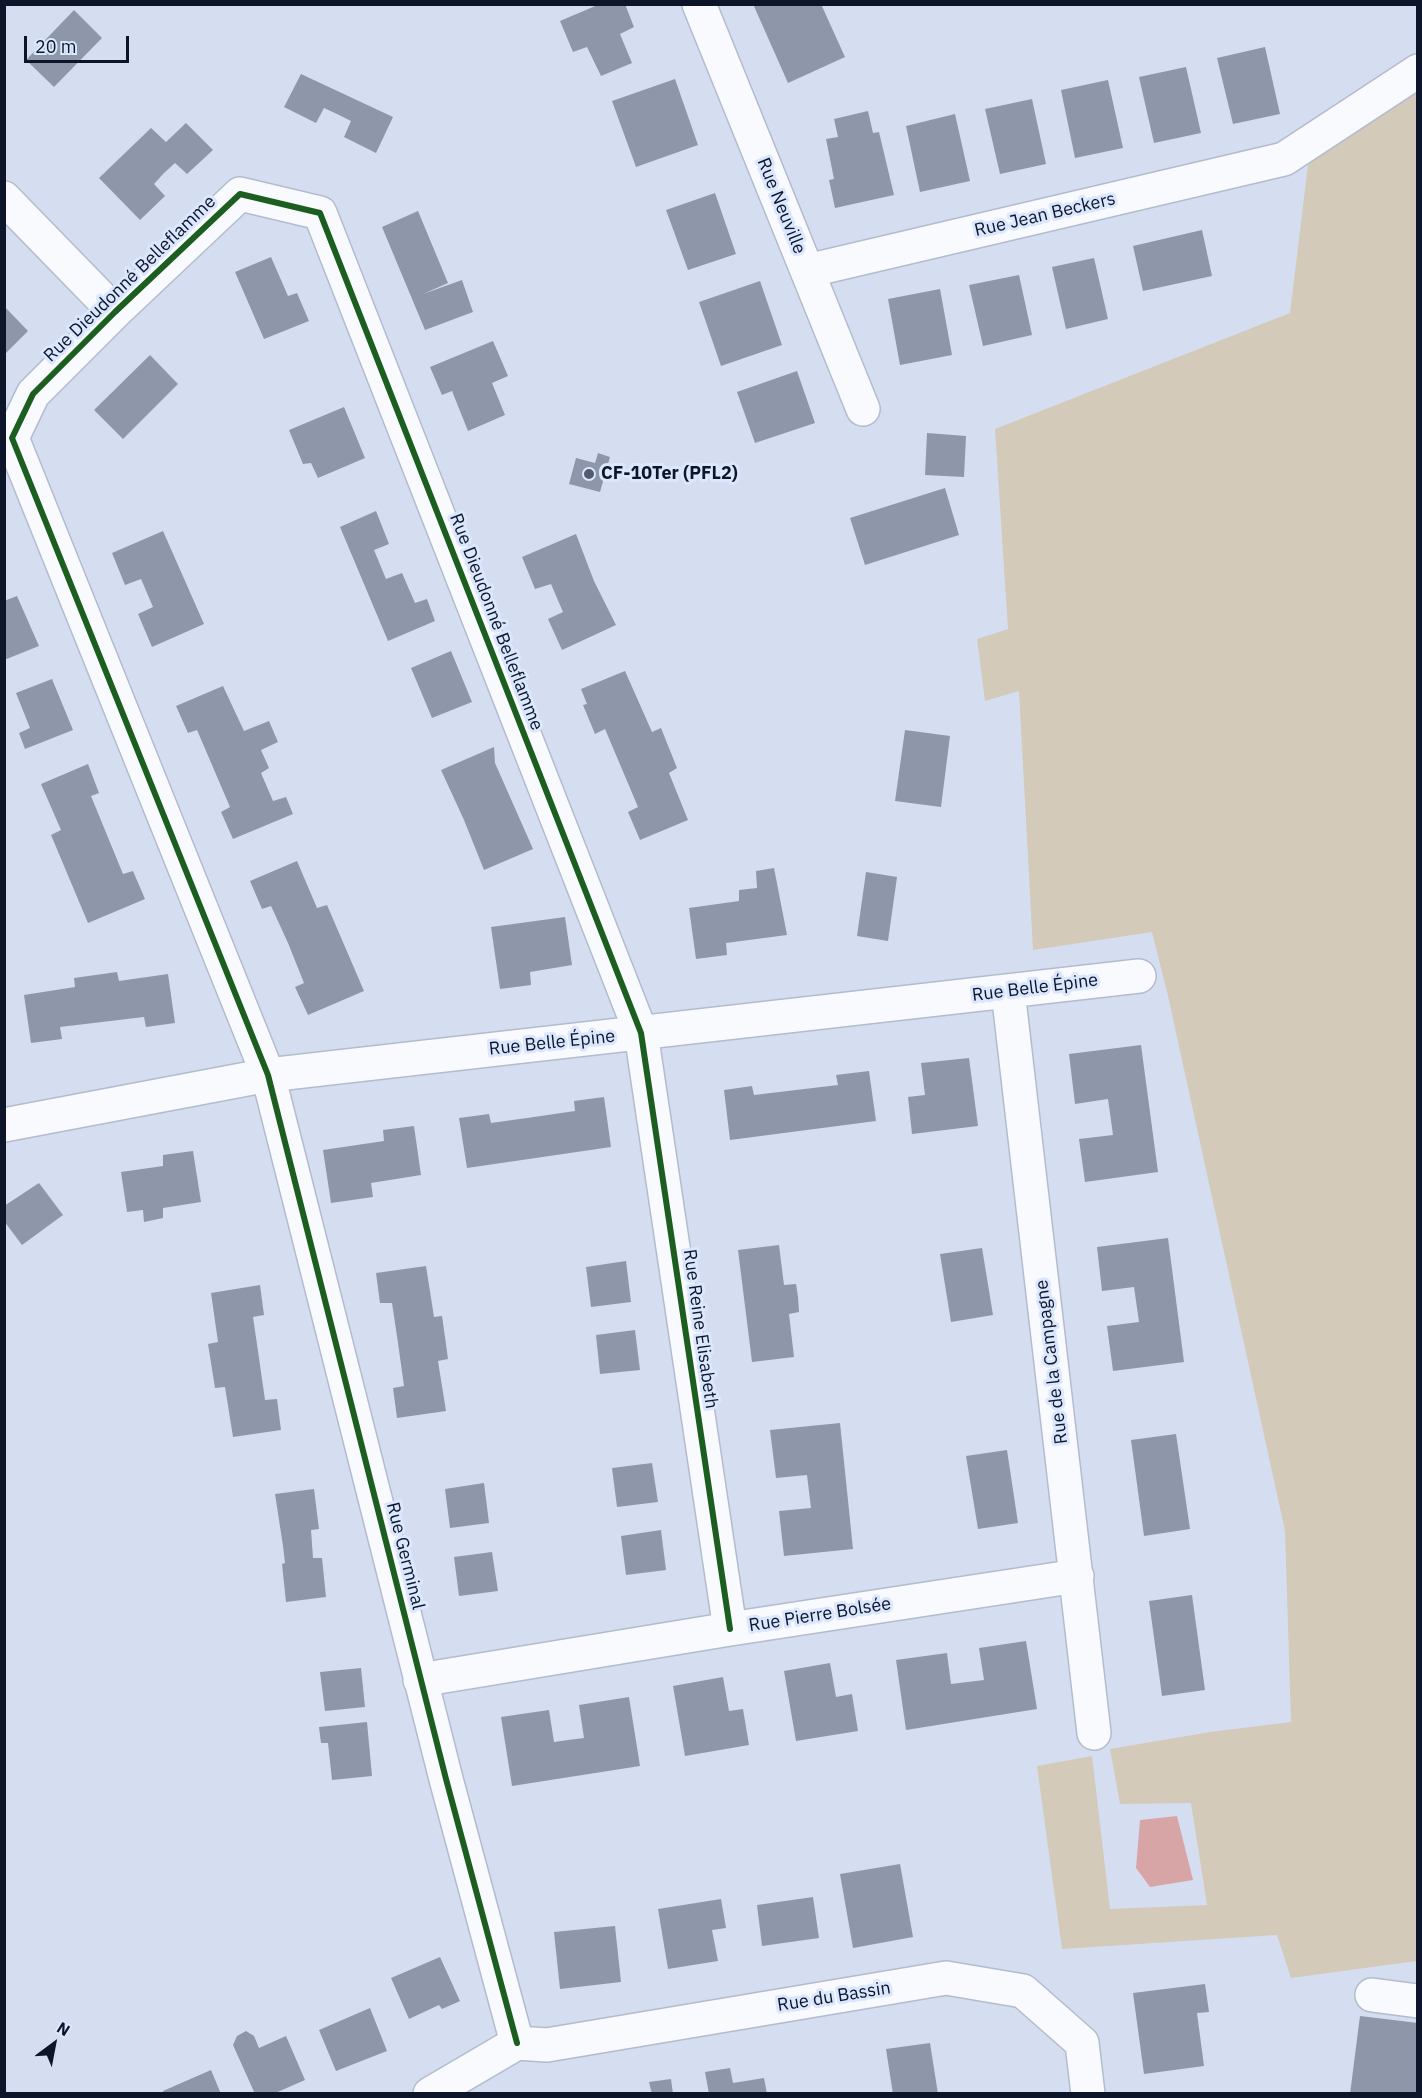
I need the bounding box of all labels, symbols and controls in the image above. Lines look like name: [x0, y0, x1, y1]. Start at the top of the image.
scale bar: [27, 24, 132, 62]
text: 20 m: [35, 35, 77, 58]
street label: Rue Neuville: [752, 155, 810, 257]
street label: Rue Jean Beckers: [972, 188, 1118, 242]
street label: Rue Dieudonné Belleflamme: [40, 191, 220, 367]
place label: CF-10Ter (PFL2): [601, 463, 738, 485]
marker: CF-10Ter (PFL2): [582, 467, 596, 481]
street label: Rue Dieudonné Belleflamme: [445, 511, 547, 733]
street label: Rue Belle Épine: [971, 970, 1099, 1006]
street label: Rue Belle Épine: [488, 1026, 616, 1060]
street label: Rue Reine Elisabeth: [678, 1248, 722, 1410]
street label: Rue de la Campagne: [1031, 1279, 1073, 1445]
street label: Rue Germinal: [381, 1500, 429, 1612]
street label: Rue Pierre Bolsée: [747, 1593, 893, 1637]
street label: Rue du Bassin: [776, 1977, 892, 2017]
north arrow: [24, 2014, 84, 2074]
text: N: [53, 2017, 74, 2040]

